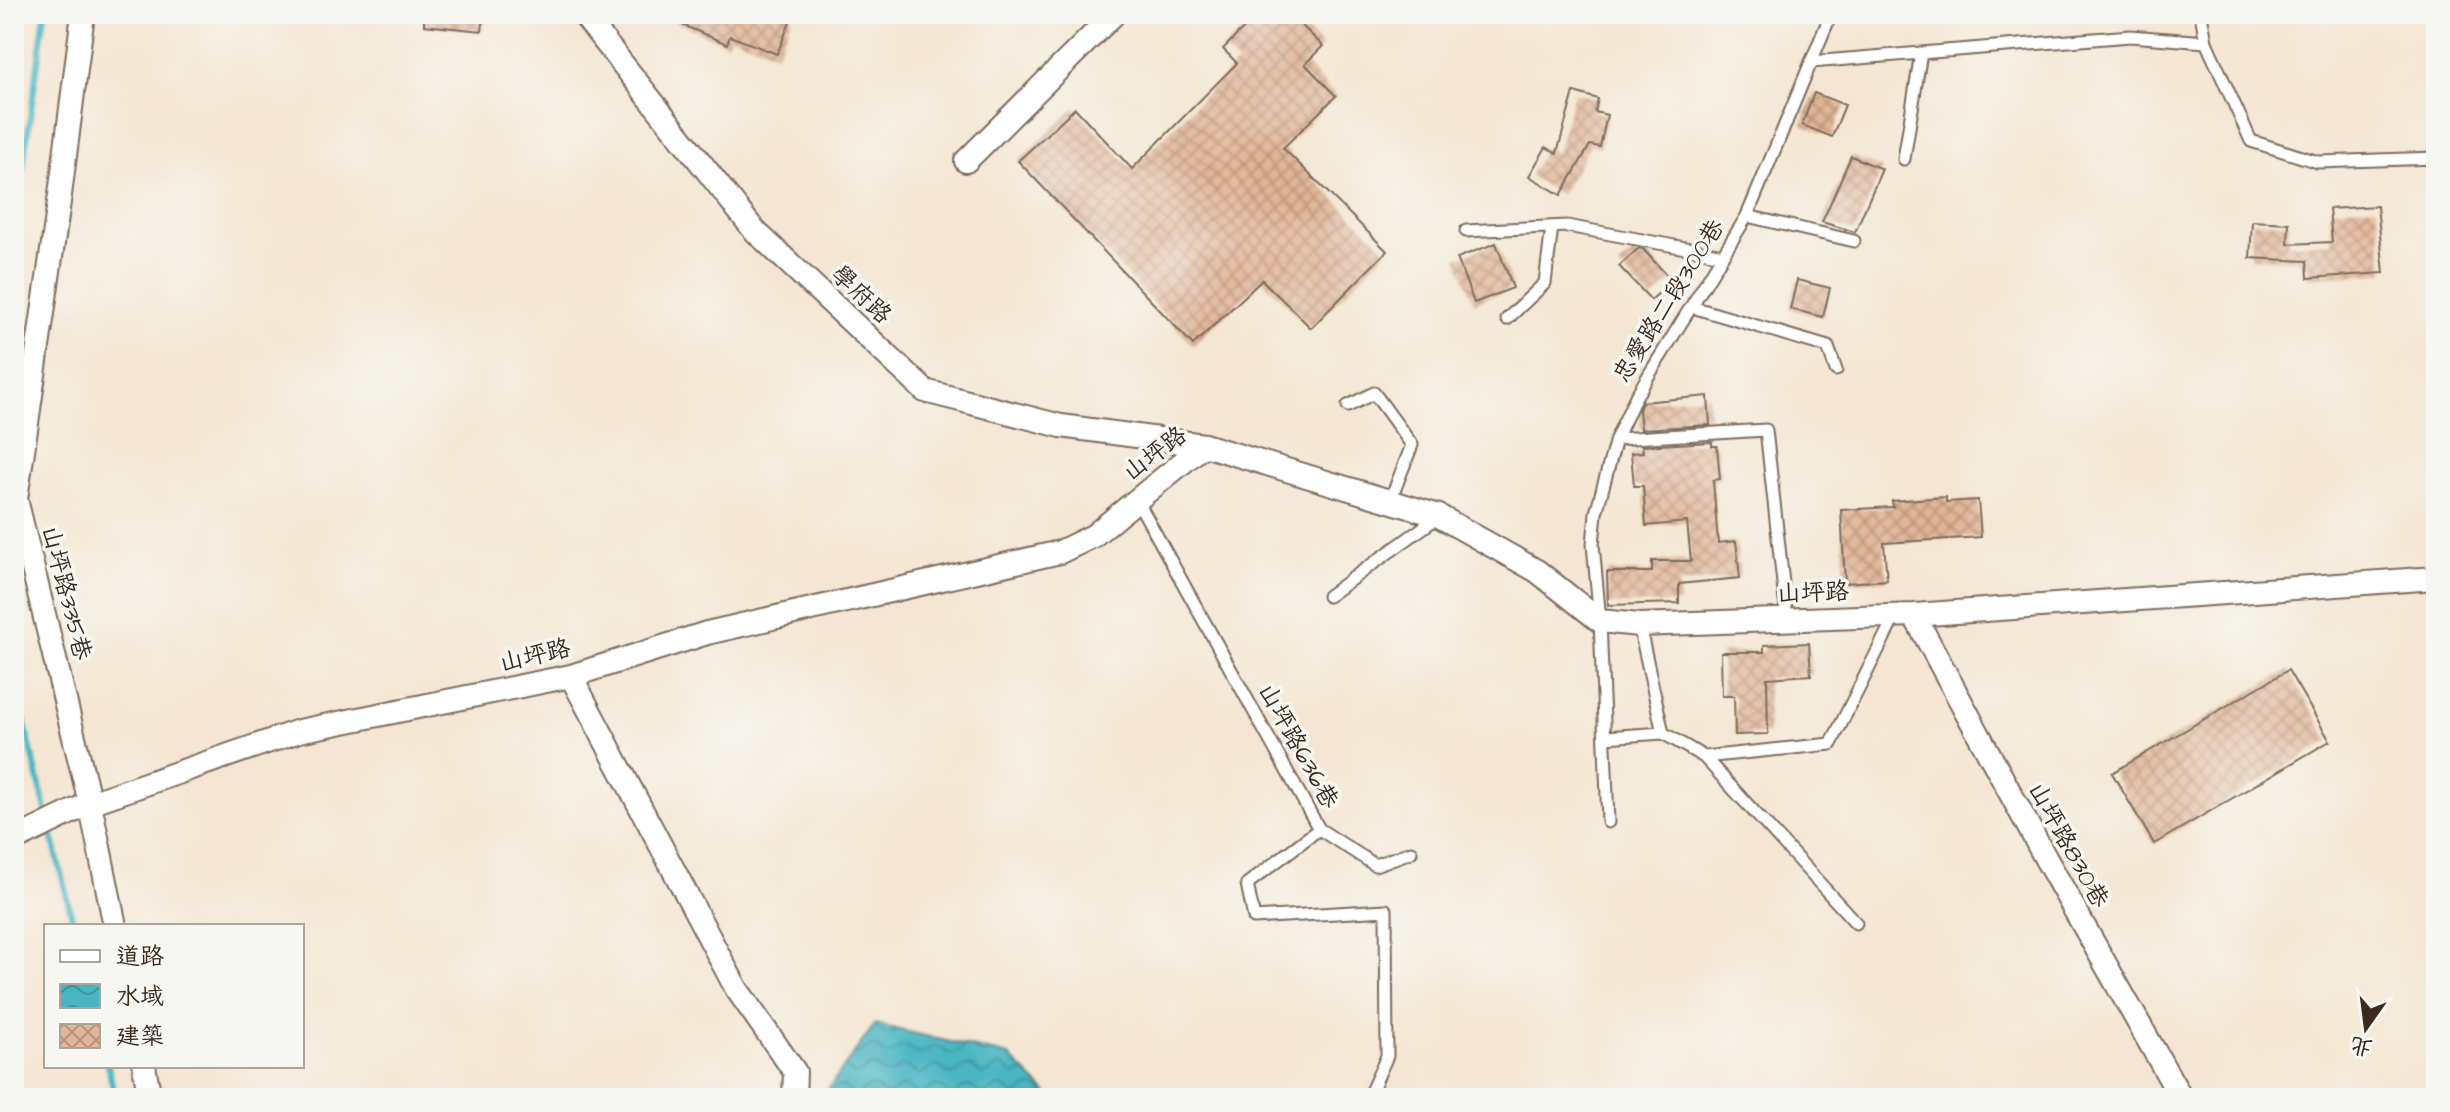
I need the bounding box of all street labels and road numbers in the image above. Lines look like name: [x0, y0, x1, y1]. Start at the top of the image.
street label: 忠愛路二段300巷: [1605, 213, 1733, 389]
street label: 學府路: [823, 258, 899, 332]
street label: 山坪路: [1116, 419, 1194, 489]
street label: 山坪路335巷: [33, 522, 99, 664]
street label: 山坪路: [1776, 575, 1850, 611]
street label: 山坪路: [496, 631, 574, 681]
street label: 山坪路636巷: [1250, 677, 1346, 815]
street label: 山坪路830巷: [2019, 776, 2117, 914]

